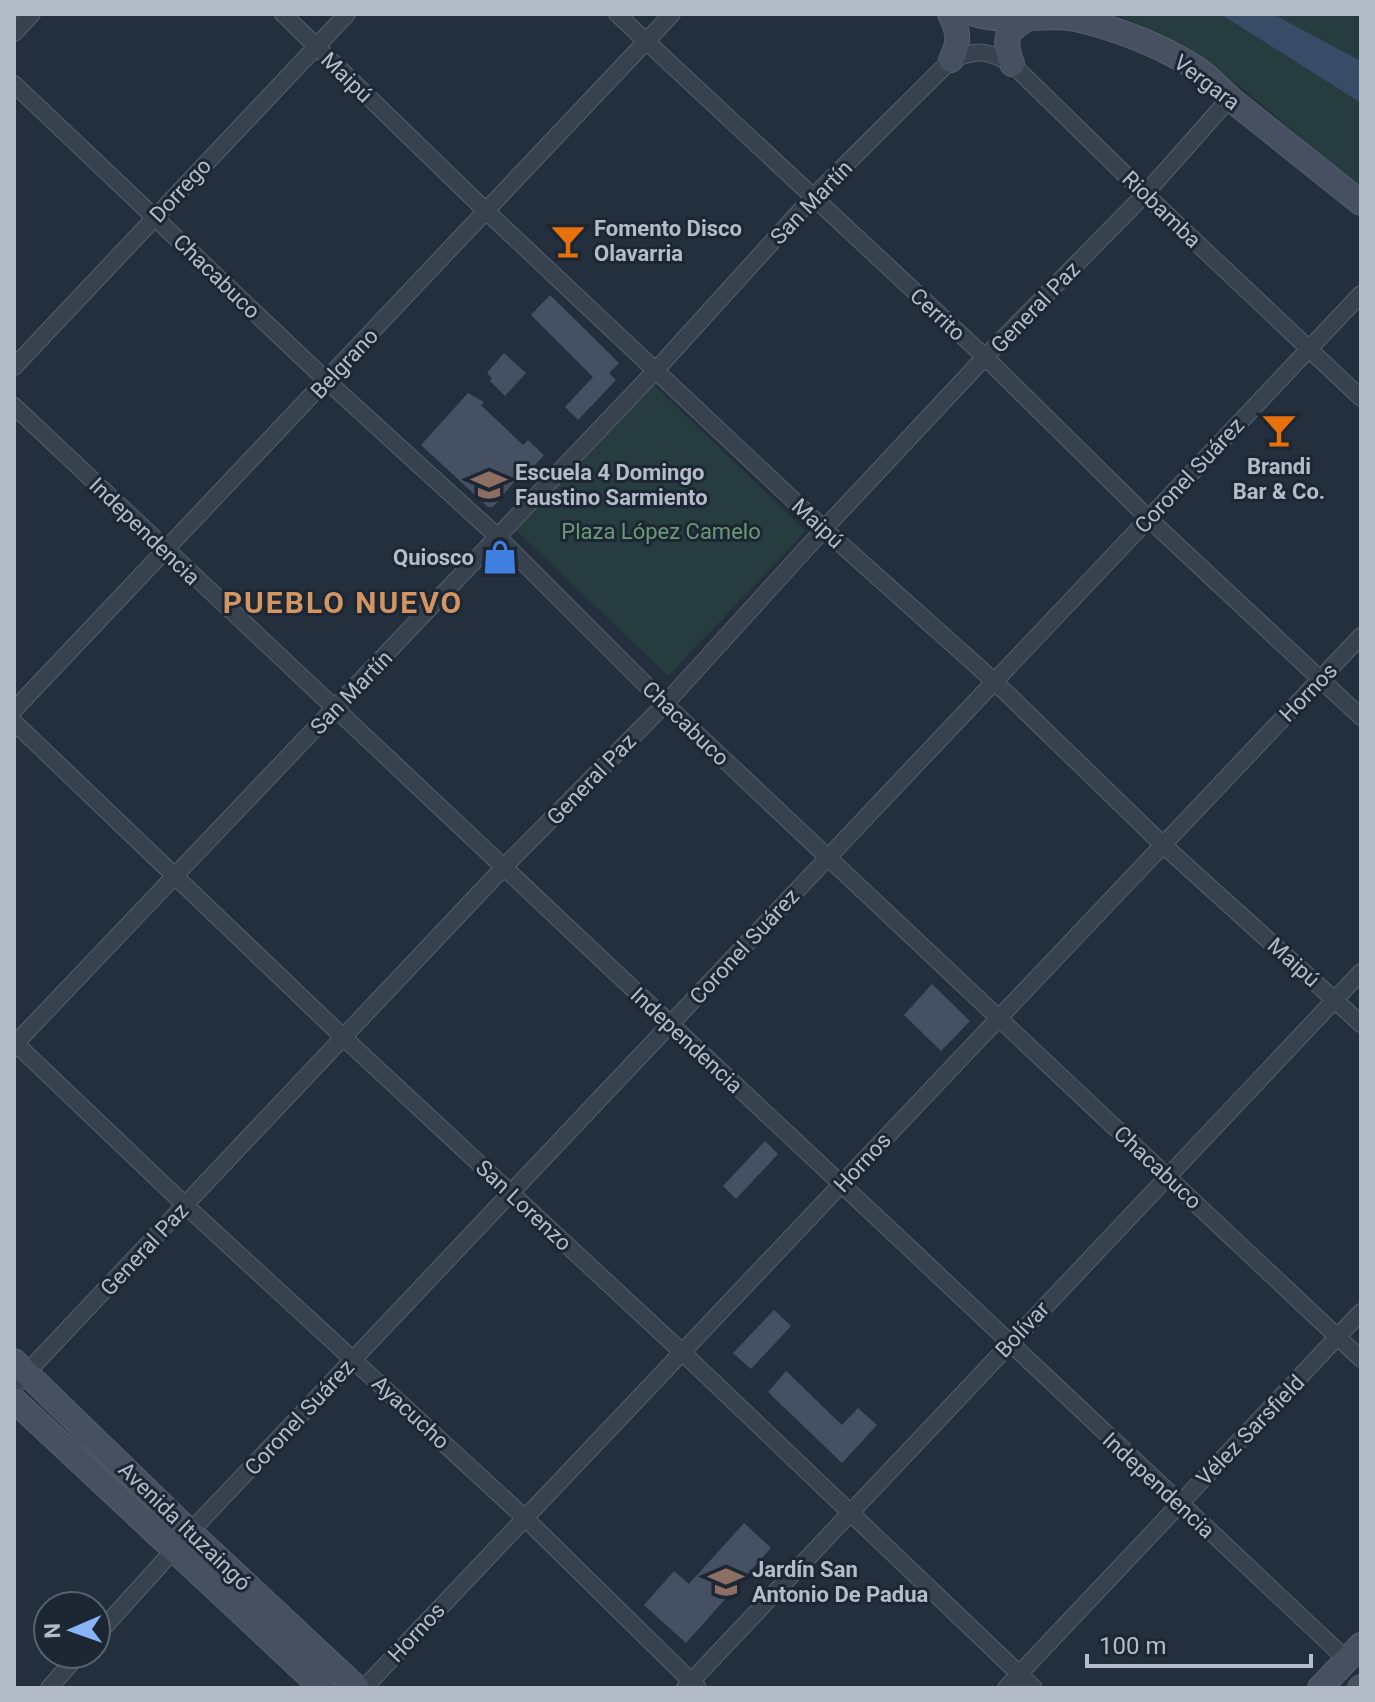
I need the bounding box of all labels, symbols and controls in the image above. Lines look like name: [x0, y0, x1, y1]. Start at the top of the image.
street label: Maipú: [316, 47, 377, 108]
street label: Vergara: [1169, 50, 1244, 115]
street label: Dorrego: [145, 153, 216, 227]
street label: San Martín: [765, 155, 857, 249]
street label: Riobamba: [1117, 166, 1206, 253]
place label: Fomento Disco Olavarria: [594, 216, 742, 266]
bar icon: Fomento Disco Olavarria: [549, 222, 587, 260]
street label: Chacabuco: [168, 229, 265, 324]
street label: General Paz: [986, 257, 1085, 358]
street label: Cerrito: [905, 283, 970, 346]
street label: Belgrano: [306, 323, 383, 404]
bar icon: Brandi Bar & Co.: [1260, 411, 1298, 449]
street label: Coronel Suárez: [1130, 413, 1249, 538]
place label: Brandi Bar & Co.: [1233, 454, 1325, 504]
place label: Escuela 4 Domingo Faustino Sarmiento: [515, 460, 708, 510]
school or university icon: Escuela 4 Domingo Faustino Sarmiento: [470, 466, 508, 504]
street label: Independencia: [84, 473, 205, 590]
street label: Maipú: [787, 493, 848, 553]
park label: Plaza López Camelo: [561, 519, 761, 544]
shop icon: Quiosco: [481, 538, 519, 576]
place label: Quiosco: [393, 545, 474, 570]
district label: PUEBLO NUEVO: [223, 585, 463, 620]
street label: San Martín: [305, 645, 397, 739]
street label: Hornos: [1274, 658, 1342, 727]
street label: Chacabuco: [637, 676, 734, 771]
street label: General Paz: [542, 729, 641, 830]
street label: Coronel Suárez: [685, 884, 804, 1009]
street label: Maipú: [1263, 933, 1325, 992]
street label: Independencia: [626, 982, 748, 1098]
street label: Chacabuco: [1109, 1121, 1207, 1214]
street label: Hornos: [829, 1128, 896, 1197]
street label: San Lorenzo: [471, 1155, 577, 1256]
street label: General Paz: [95, 1198, 193, 1301]
street label: Bolívar: [990, 1296, 1055, 1362]
street label: Coronel Suárez: [240, 1355, 359, 1480]
street label: Vélez Sarsfield: [1191, 1370, 1309, 1491]
street label: Ayacucho: [367, 1371, 454, 1454]
street label: Independencia: [1098, 1427, 1220, 1543]
street label: Avenida Ituzaingó: [113, 1457, 256, 1596]
place label: Jardín San Antonio De Padua: [752, 1557, 929, 1607]
school or university icon: Jardín San Antonio De Padua: [707, 1563, 745, 1601]
north arrow: [32, 1590, 112, 1670]
street label: Hornos: [383, 1598, 450, 1667]
scale bar: [1087, 1618, 1311, 1668]
text: N: [40, 1622, 65, 1639]
text: 100 m: [1099, 1632, 1166, 1660]

